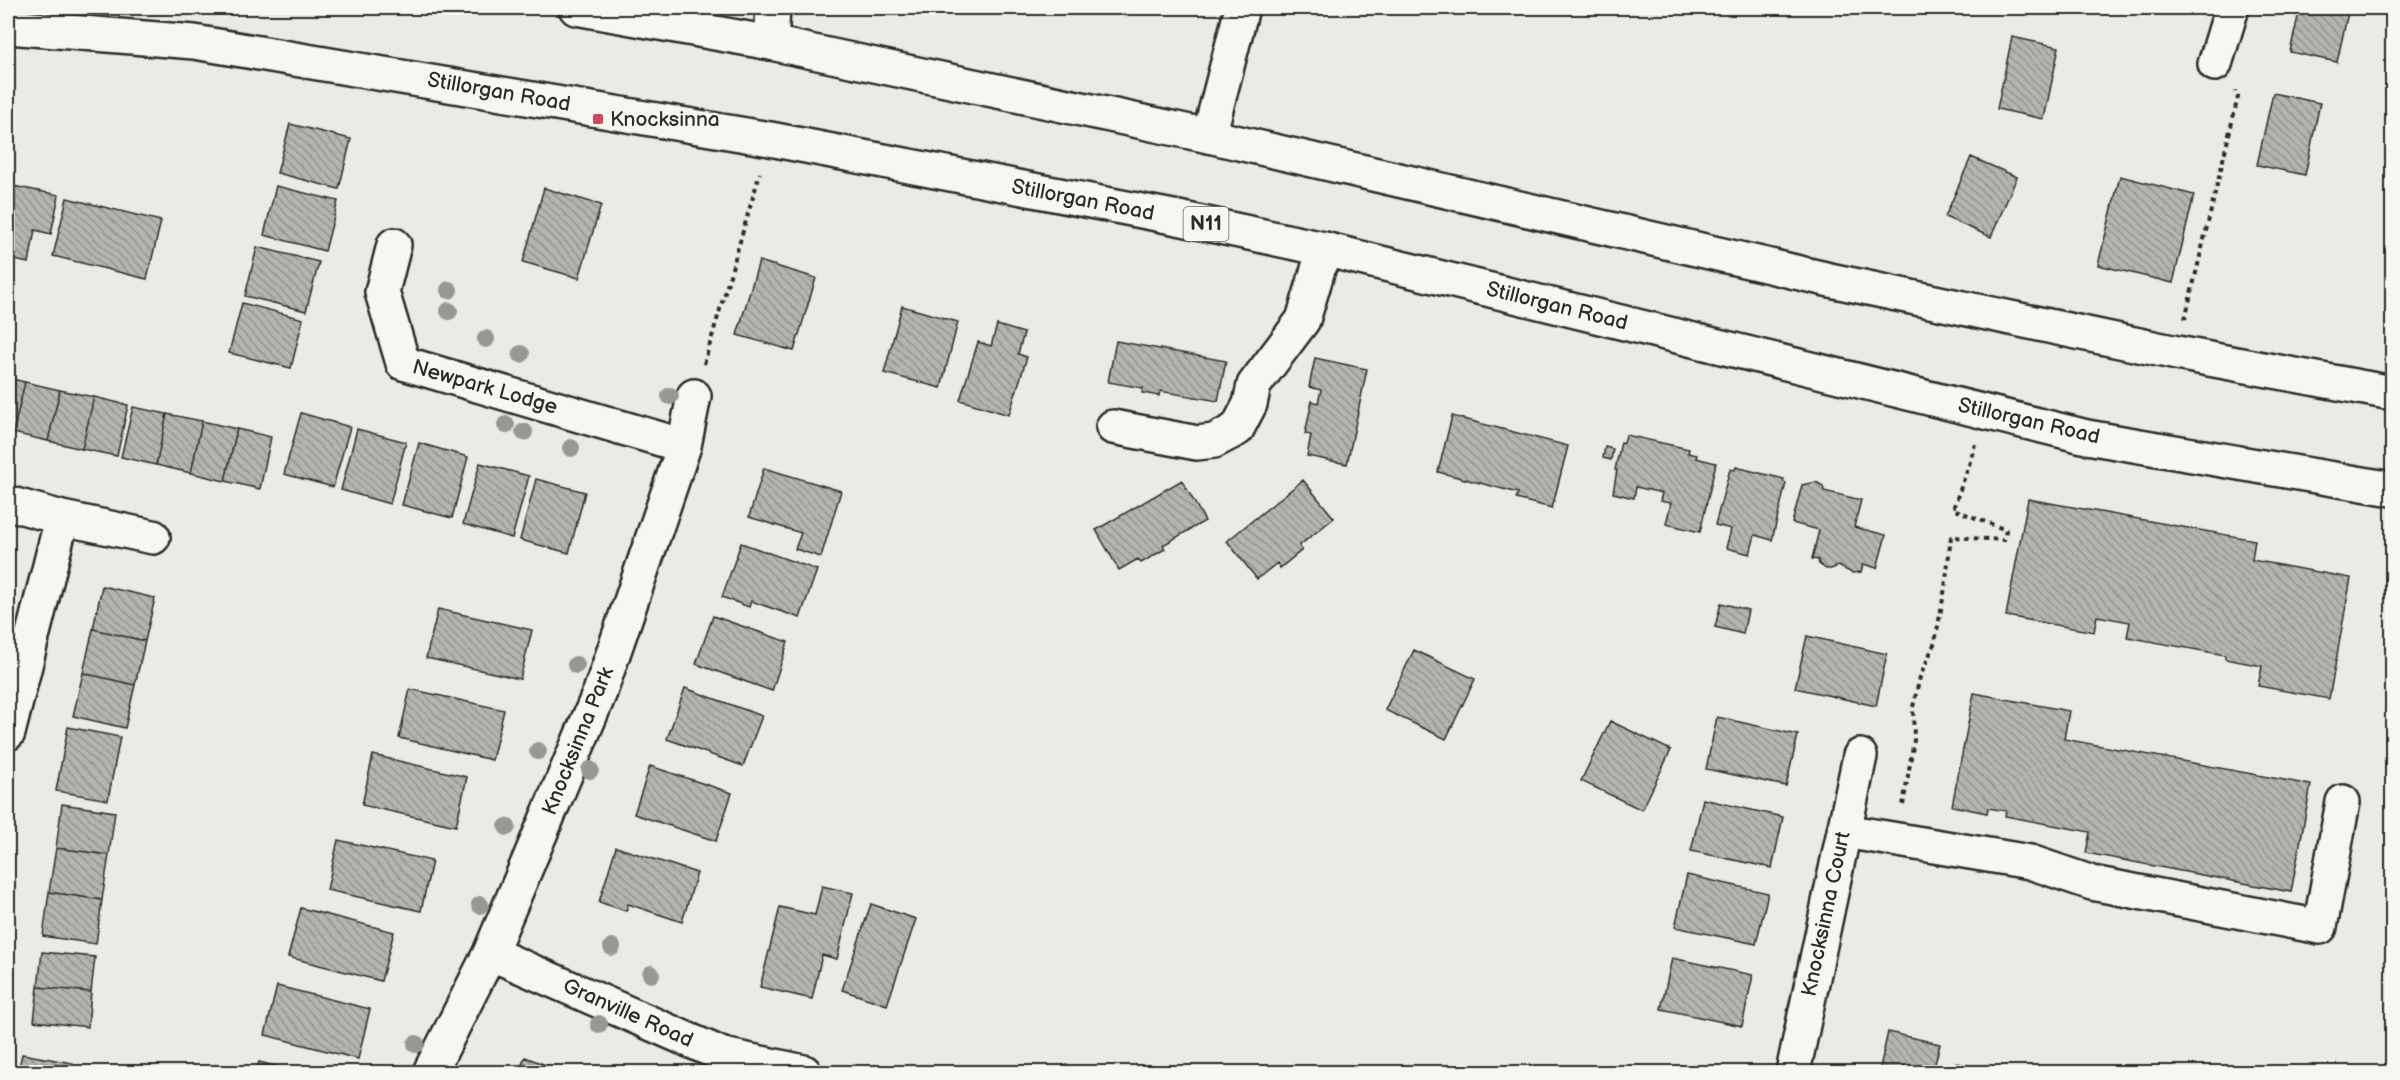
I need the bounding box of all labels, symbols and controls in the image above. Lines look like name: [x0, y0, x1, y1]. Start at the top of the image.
street label: Stillorgan Road: [426, 67, 572, 117]
place label: Knocksinna: [610, 107, 720, 132]
marker: Knocksinna: [591, 112, 605, 126]
street label: Stillorgan Road: [1010, 174, 1156, 226]
road number: N11: [1184, 207, 1228, 241]
street label: Stillorgan Road: [1484, 276, 1630, 336]
street label: Newpark Lodge: [409, 354, 561, 420]
street label: Stillorgan Road: [1956, 393, 2102, 449]
street label: Knocksinna Park: [537, 663, 619, 819]
street label: Knocksinna Court: [1796, 829, 1856, 999]
street label: Granville Road: [559, 973, 697, 1053]

